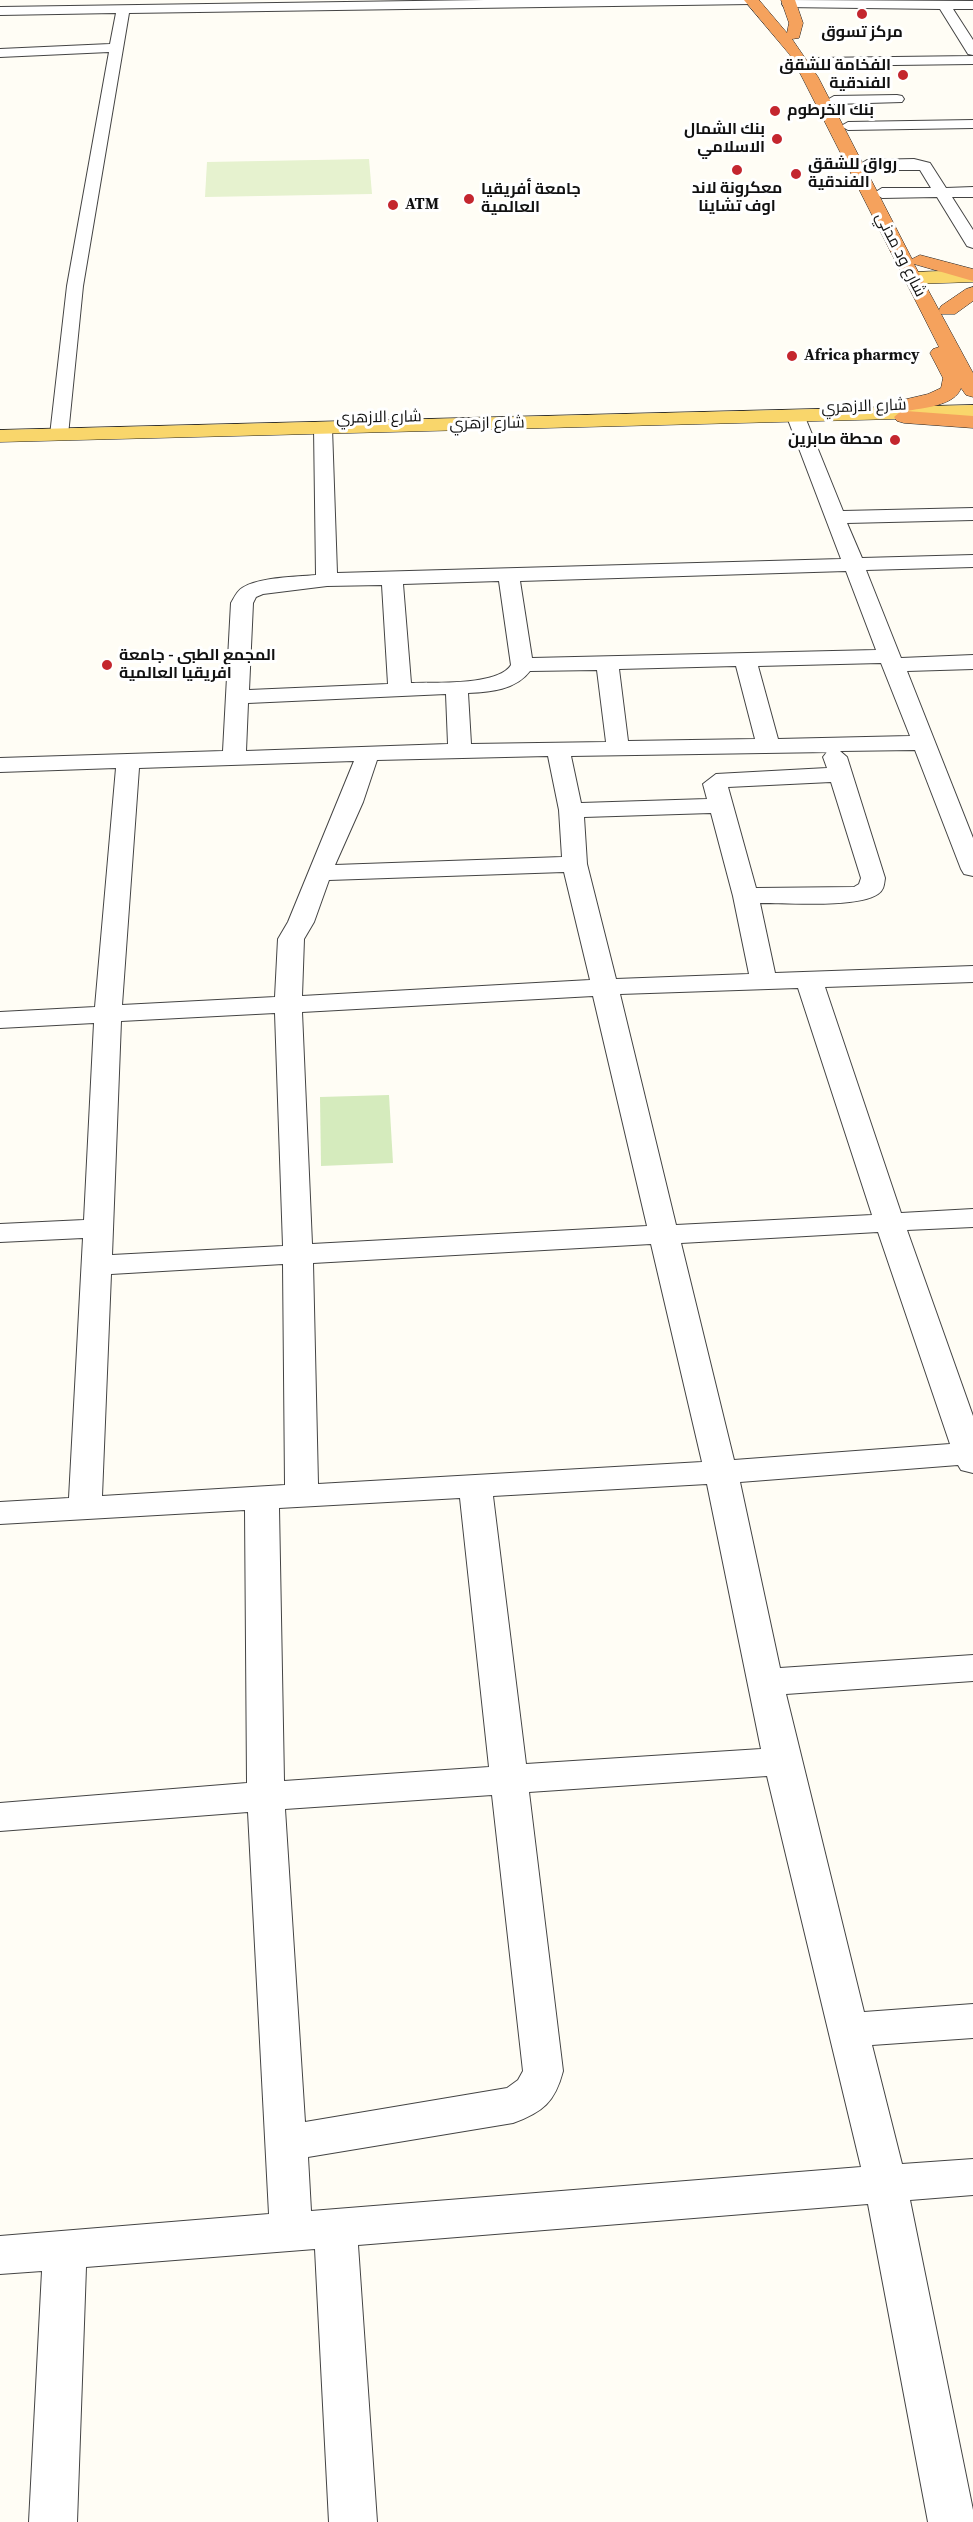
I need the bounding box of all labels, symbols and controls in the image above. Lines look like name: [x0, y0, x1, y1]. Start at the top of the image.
marker: مركز تسوق: [855, 7, 869, 21]
place label: مركز تسوق: [821, 23, 903, 43]
place label: الفخامة للشقق الفندقية: [779, 56, 891, 94]
marker: الفخامة للشقق الفندقية: [896, 68, 910, 82]
place label: بنك الخرطوم: [787, 101, 874, 121]
marker: بنك الخرطوم: [768, 104, 782, 118]
place label: بنك الشمال الاسلامي: [684, 120, 765, 158]
marker: بنك الشمال الاسلامي: [770, 132, 784, 146]
place label: رواق للشقق الفندقية: [808, 155, 897, 193]
marker: معكرونة لاند اوف تشاينا: [730, 163, 744, 177]
marker: رواق للشقق الفندقية: [789, 167, 803, 181]
place label: معكرونة لاند اوف تشاينا: [692, 179, 782, 217]
place label: جامعة أفريقيا العالمية: [481, 180, 581, 218]
marker: جامعة أفريقيا العالمية: [462, 192, 476, 206]
place label: ATM: [405, 195, 439, 215]
marker: ATM: [386, 198, 400, 212]
street label: شارع ود مدني: [871, 210, 929, 300]
place label: Africa pharmcy: [804, 346, 920, 366]
marker: Africa pharmcy: [785, 349, 799, 363]
street label: شارع الازهري: [821, 396, 907, 418]
street label: شارع الازهري: [336, 408, 422, 428]
street label: شارع ازهري: [449, 414, 525, 434]
place label: محطة صابرين: [788, 430, 883, 450]
marker: محطة صابرين: [888, 433, 902, 447]
place label: المجمع الطبي - جامعة افريقيا العالمية: [119, 646, 276, 684]
marker: المجمع الطبي - جامعة افريقيا العالمية: [100, 658, 114, 672]

